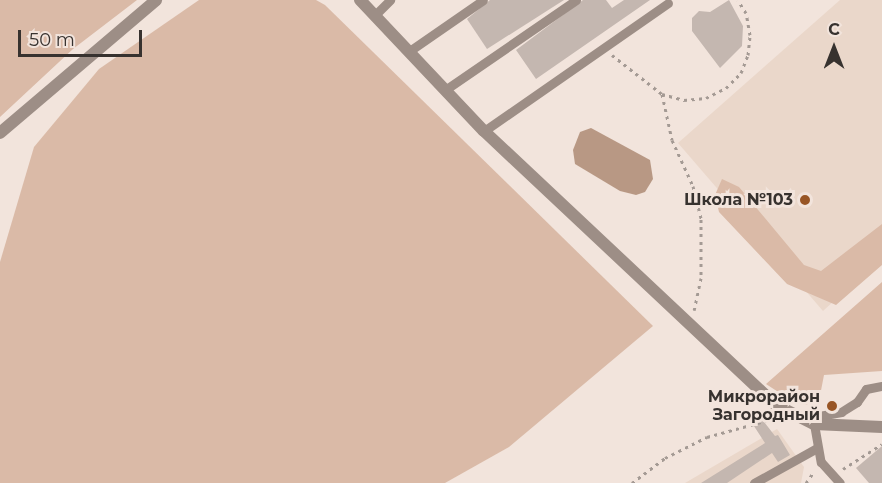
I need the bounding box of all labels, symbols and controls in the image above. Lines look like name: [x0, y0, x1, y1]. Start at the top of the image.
scale bar: [21, 18, 146, 56]
north arrow: [804, 18, 864, 78]
text: С: [828, 20, 840, 39]
text: 50 m: [29, 29, 75, 51]
place label: Школа №103: [684, 190, 793, 210]
marker: Школа №103: [798, 193, 812, 207]
place label: Микрорайон Загородный: [708, 387, 820, 425]
marker: Микрорайон Загородный: [825, 399, 839, 413]

